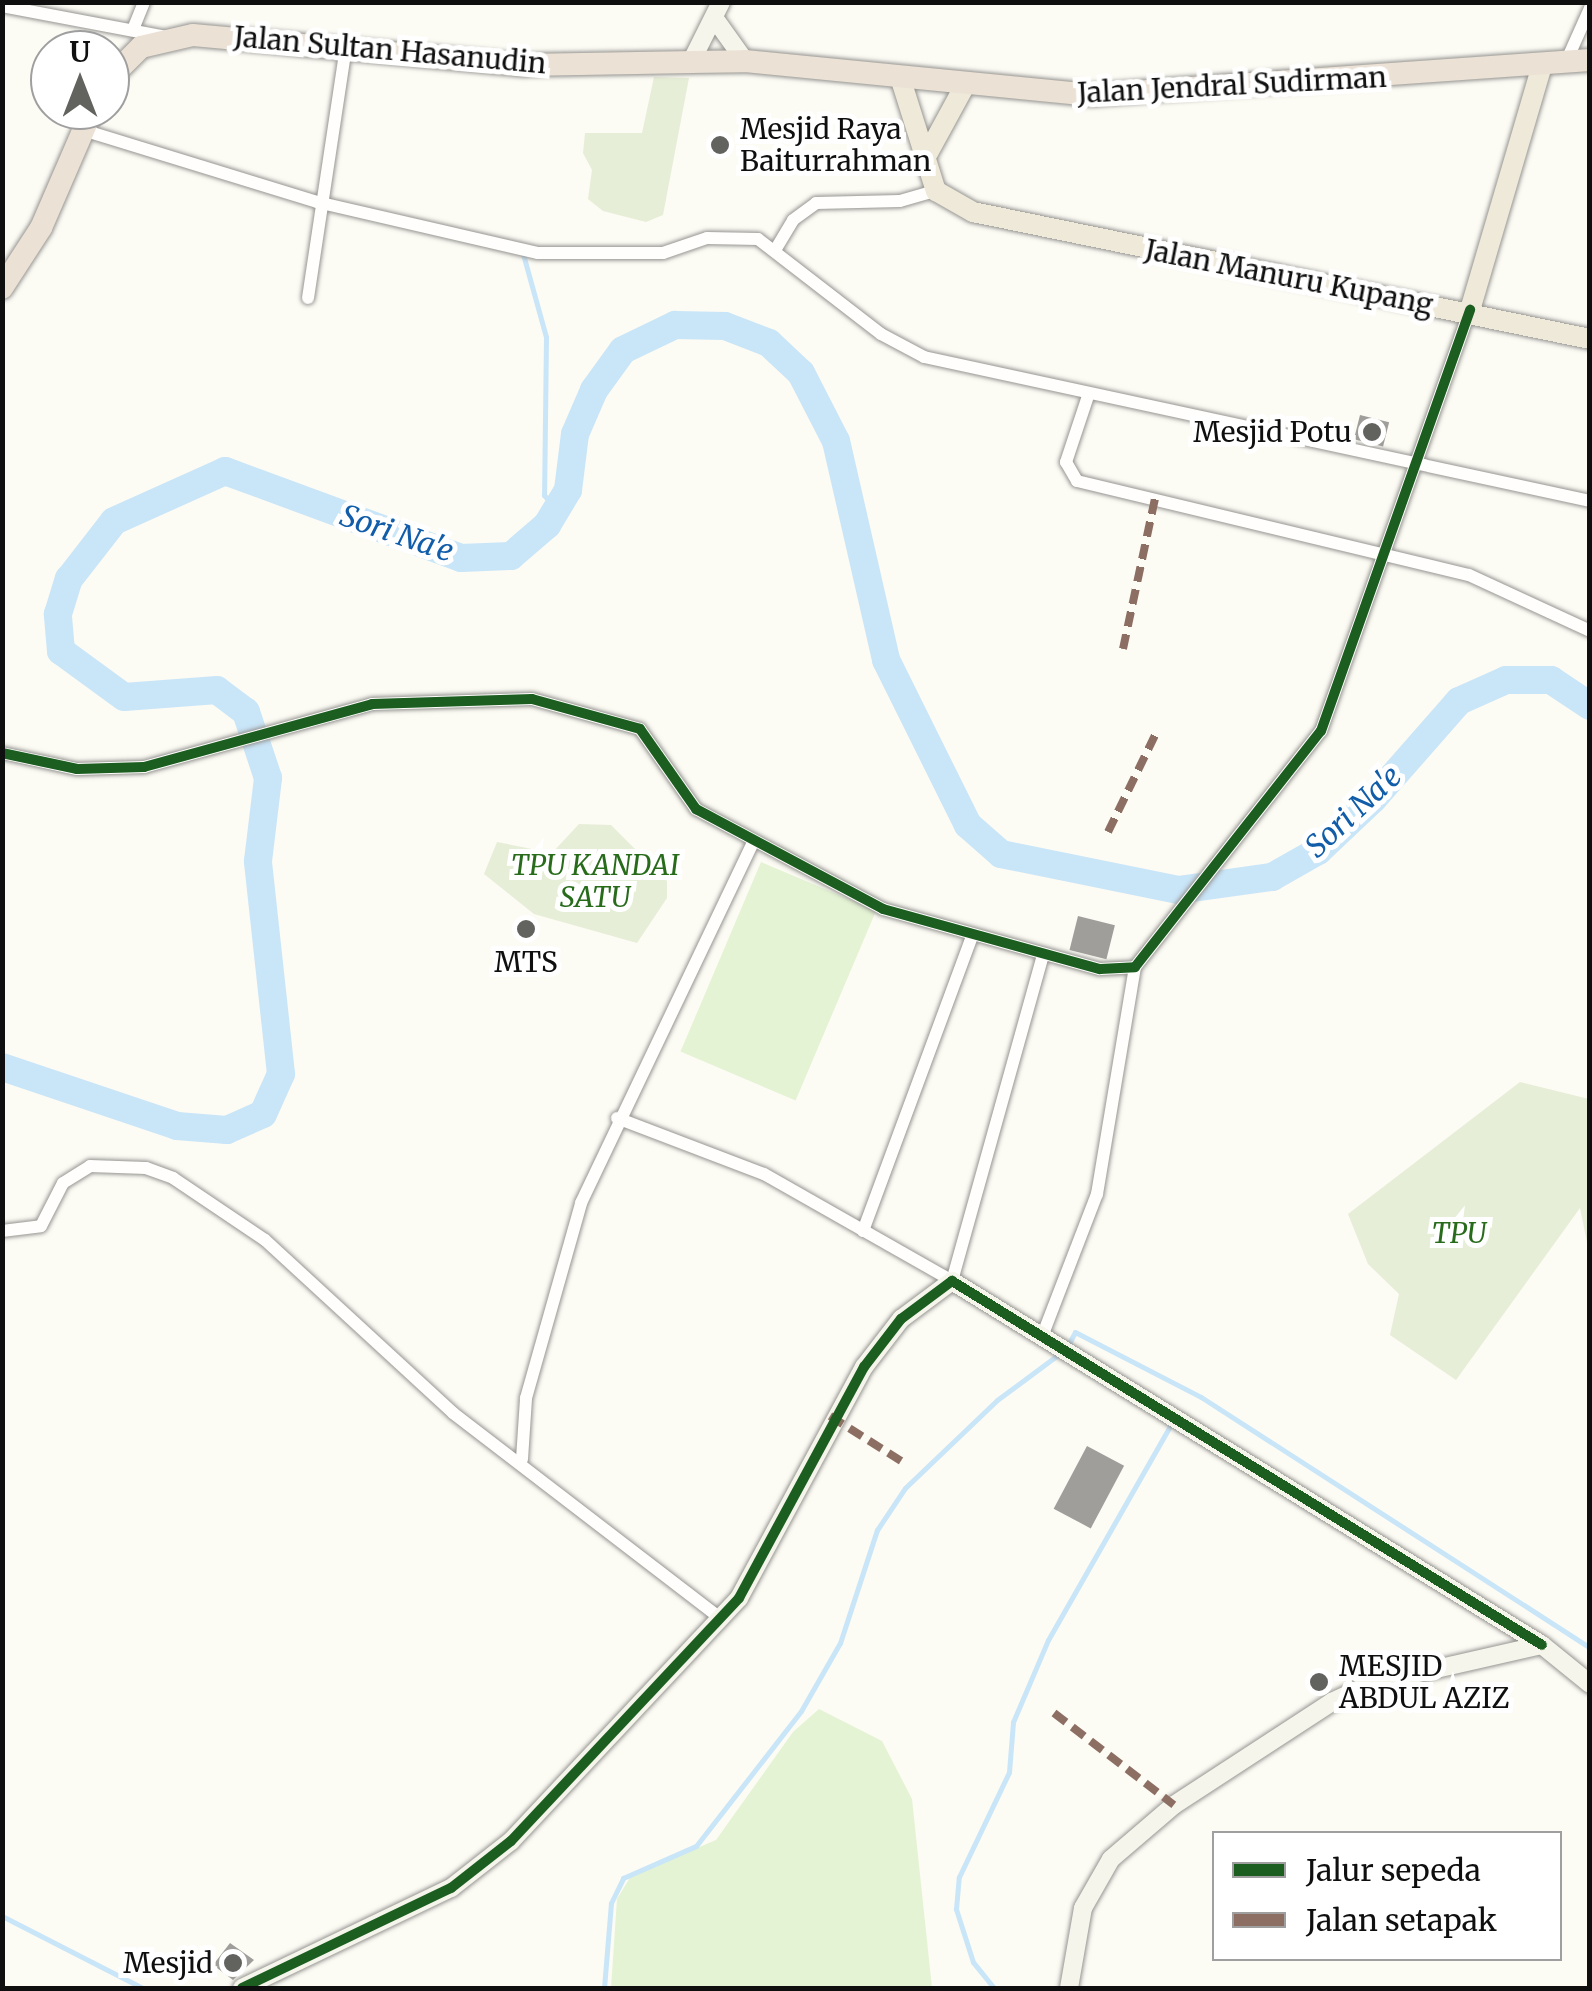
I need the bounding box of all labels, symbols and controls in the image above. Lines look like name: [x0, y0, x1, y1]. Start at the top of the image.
street label: Jalan Sultan Hasanudin: [232, 20, 548, 80]
north arrow: [30, 30, 130, 130]
text: U: [70, 34, 90, 70]
street label: Jalan Jendral Sudirman: [1076, 60, 1388, 110]
place label: Mesjid Raya Baiturrahman: [740, 112, 931, 178]
marker: Mesjid Raya Baiturrahman: [709, 134, 731, 156]
street label: Jalan Manuru Kupang: [1142, 233, 1436, 321]
place label: Mesjid Potu: [1193, 415, 1352, 449]
marker: Mesjid Potu: [1361, 421, 1383, 443]
water label: Sori Na'e: [336, 497, 458, 569]
water label: Sori Na'e: [1298, 758, 1408, 864]
park label: TPU KANDAI SATU: [511, 848, 679, 914]
marker: MTS: [515, 918, 537, 940]
place label: MTS: [494, 945, 558, 979]
park label: TPU: [1432, 1216, 1486, 1250]
place label: MESJID ABDUL AZIZ: [1339, 1649, 1510, 1715]
marker: MESJID ABDUL AZIZ: [1308, 1671, 1330, 1693]
legend: [1212, 1831, 1562, 1961]
text: Jalur sepeda: [1306, 1851, 1481, 1889]
text: Jalan setapak: [1306, 1901, 1497, 1939]
place label: Mesjid: [123, 1946, 213, 1980]
marker: Mesjid: [222, 1952, 244, 1974]

